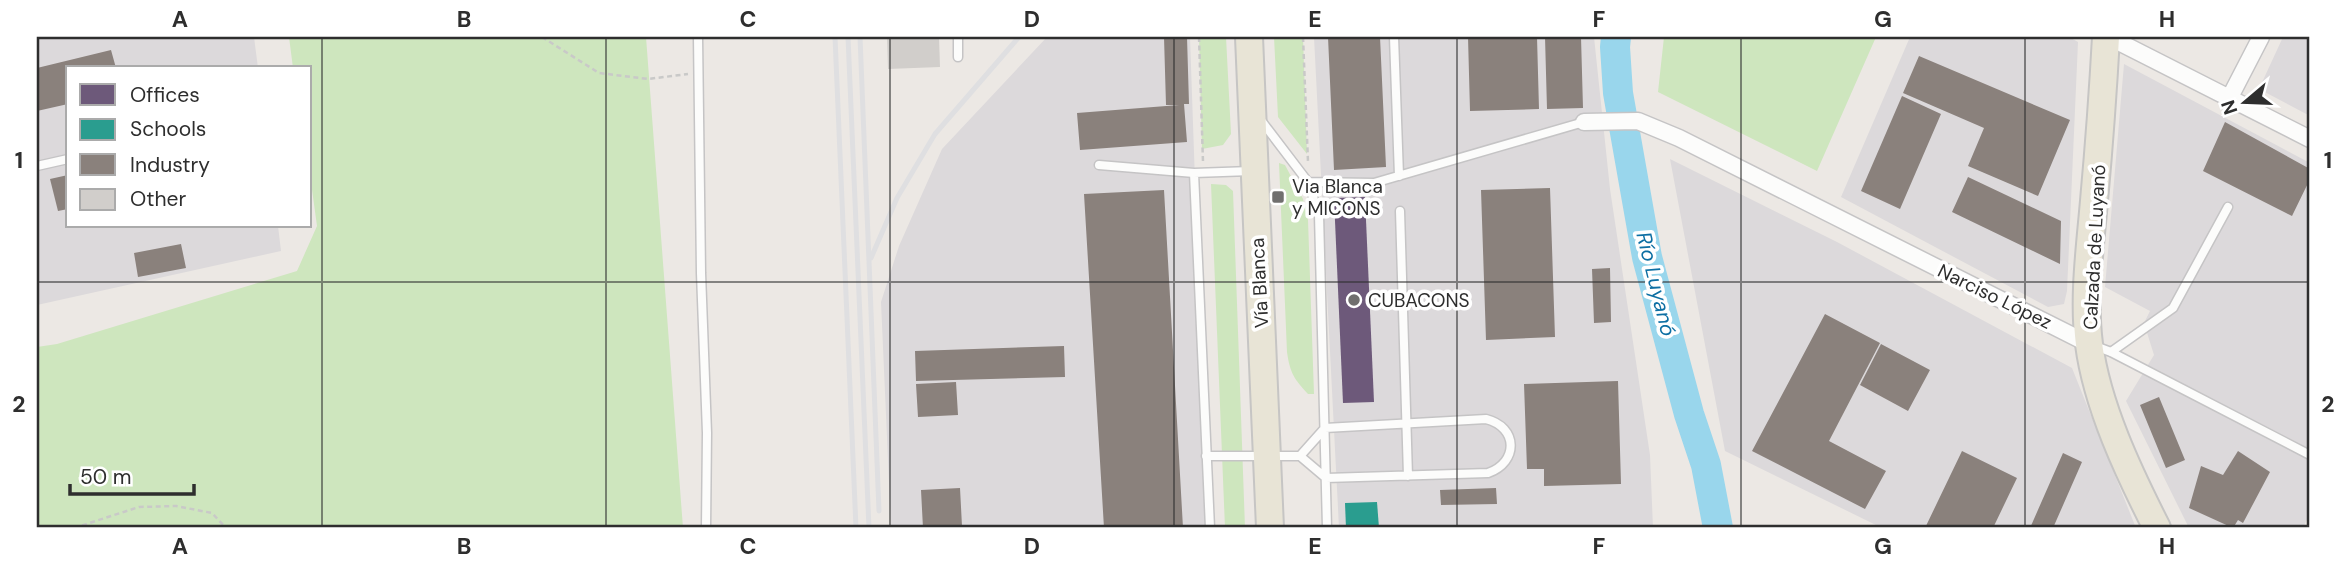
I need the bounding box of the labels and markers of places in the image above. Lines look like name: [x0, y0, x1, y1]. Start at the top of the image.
place label: Via Blanca y MICONS: [1292, 174, 1383, 221]
marker: Via Blanca y MICONS: [1270, 189, 1286, 205]
place label: CUBACONS: [1368, 288, 1470, 313]
marker: CUBACONS: [1346, 292, 1362, 308]

